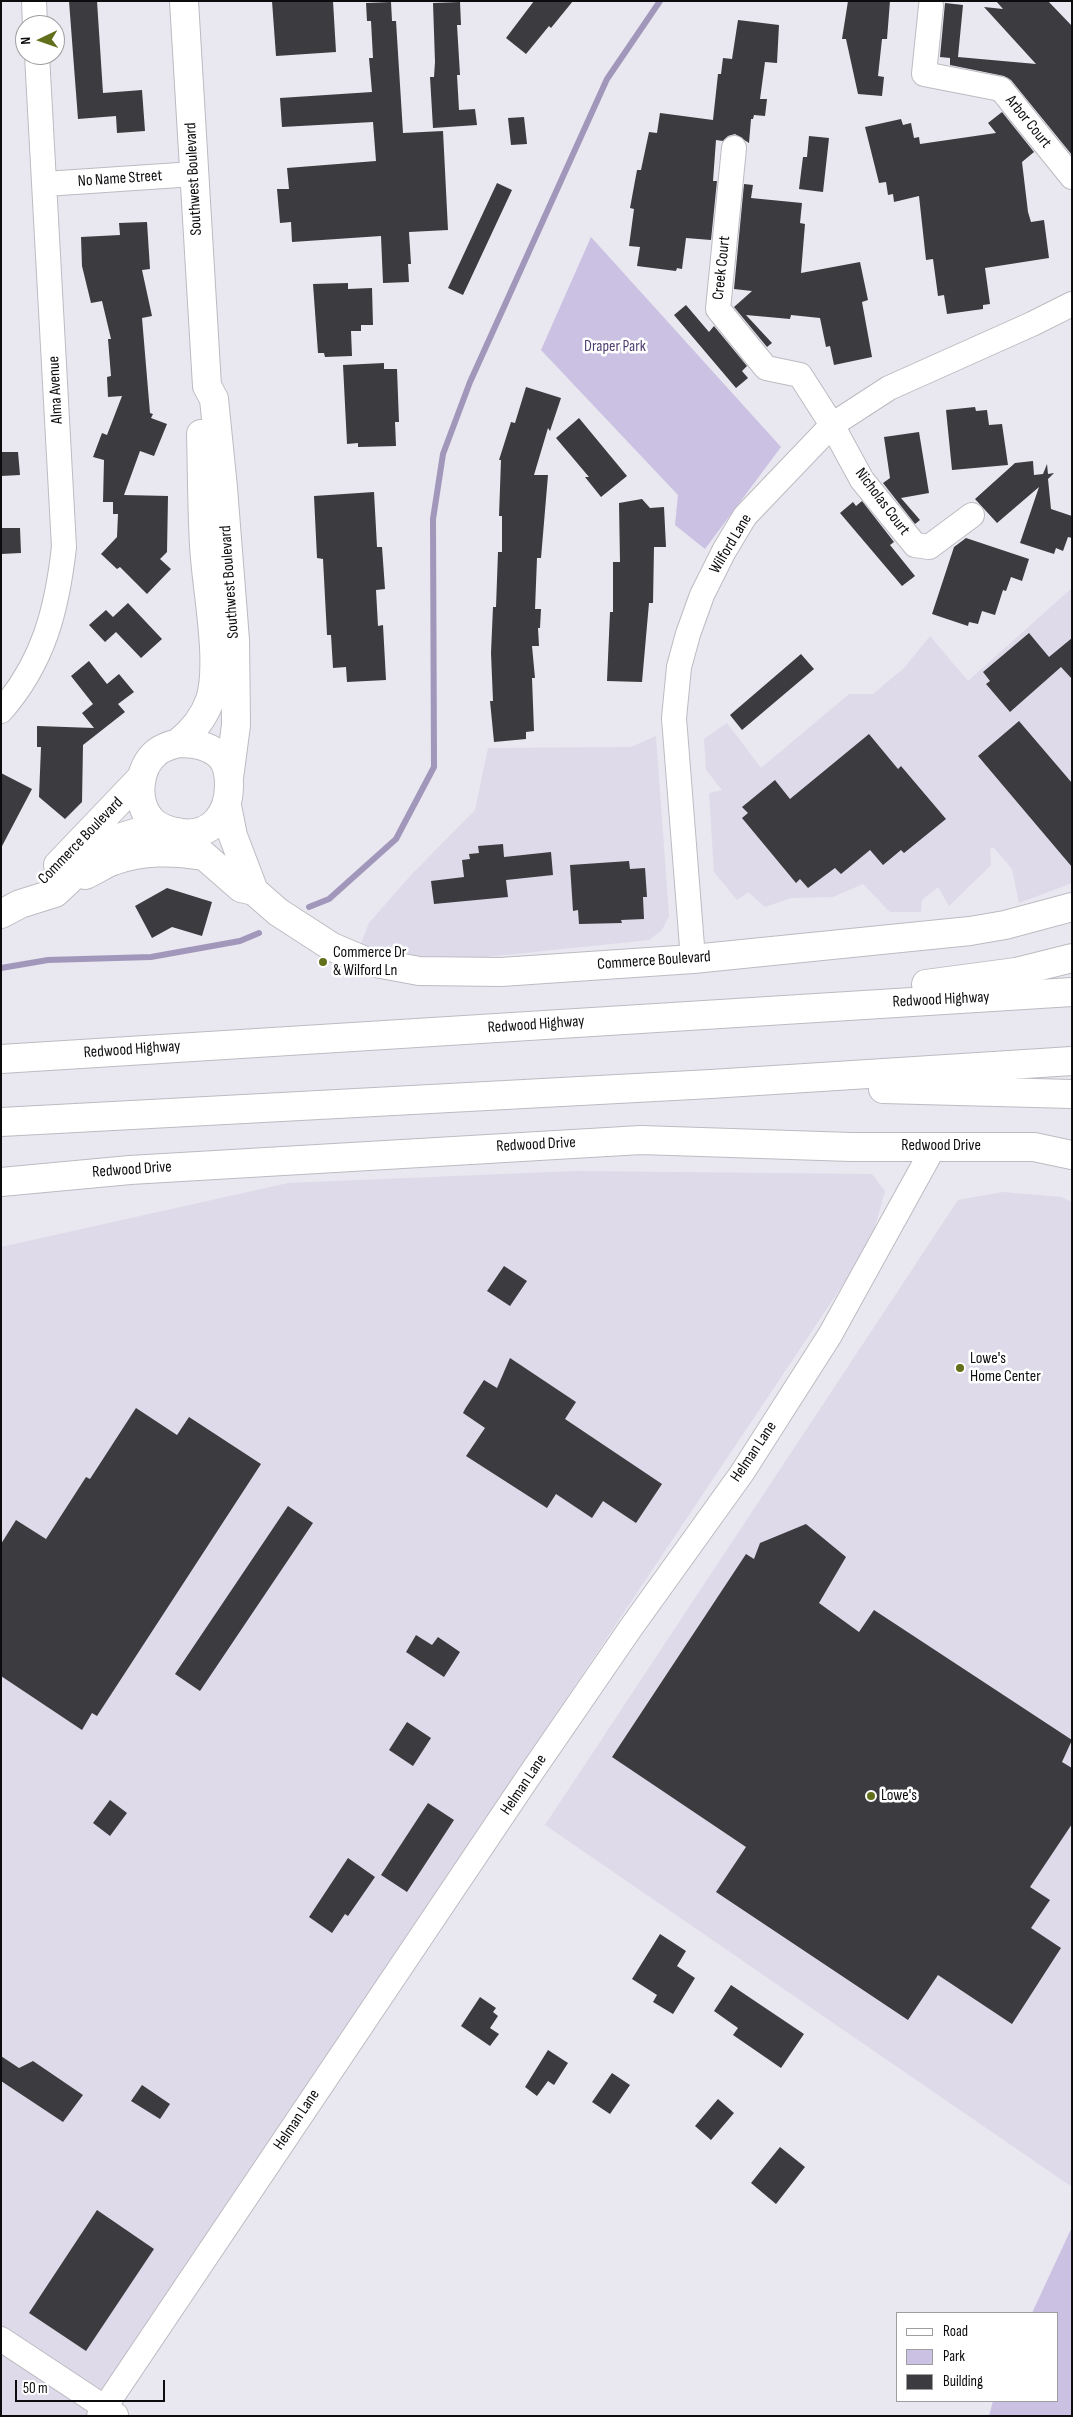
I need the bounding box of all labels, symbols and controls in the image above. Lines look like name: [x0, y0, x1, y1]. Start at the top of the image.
north arrow: [15, 15, 65, 65]
text: N: [17, 37, 34, 45]
street label: Arbor Court: [1001, 92, 1055, 152]
street label: Southwest Boulevard: [181, 122, 207, 236]
street label: No Name Street: [77, 166, 163, 192]
street label: Creek Court: [709, 235, 735, 301]
park label: Draper Park: [584, 337, 646, 357]
street label: Alma Avenue: [45, 355, 67, 425]
street label: Nicholas Court: [851, 465, 913, 539]
street label: Wilford Lane: [706, 511, 756, 577]
street label: Southwest Boulevard: [216, 525, 244, 639]
street label: Commerce Boulevard: [35, 793, 127, 889]
place label: Commerce Dr & Wilford Ln: [333, 943, 406, 981]
street label: Commerce Boulevard: [597, 947, 711, 975]
marker: Commerce Dr & Wilford Ln: [317, 956, 329, 968]
street label: Redwood Highway: [892, 988, 990, 1012]
street label: Redwood Highway: [487, 1012, 585, 1038]
street label: Redwood Highway: [83, 1037, 181, 1063]
street label: Redwood Drive: [496, 1133, 576, 1157]
street label: Redwood Drive: [901, 1136, 981, 1156]
street label: Redwood Drive: [92, 1158, 172, 1182]
place label: Lowe's Home Center: [970, 1349, 1041, 1387]
marker: Lowe's Home Center: [954, 1362, 966, 1374]
street label: Helman Lane: [727, 1418, 781, 1486]
street label: Helman Lane: [497, 1751, 551, 1819]
place label: Lowe's: [881, 1786, 917, 1806]
marker: Lowe's: [865, 1790, 877, 1802]
street label: Helman Lane: [270, 2086, 324, 2154]
legend: [896, 2312, 1058, 2402]
text: Road: [943, 2322, 968, 2341]
text: Park: [943, 2347, 965, 2366]
scale bar: [18, 2370, 168, 2402]
text: Building: [943, 2372, 983, 2391]
text: 50 m: [23, 2379, 48, 2398]

